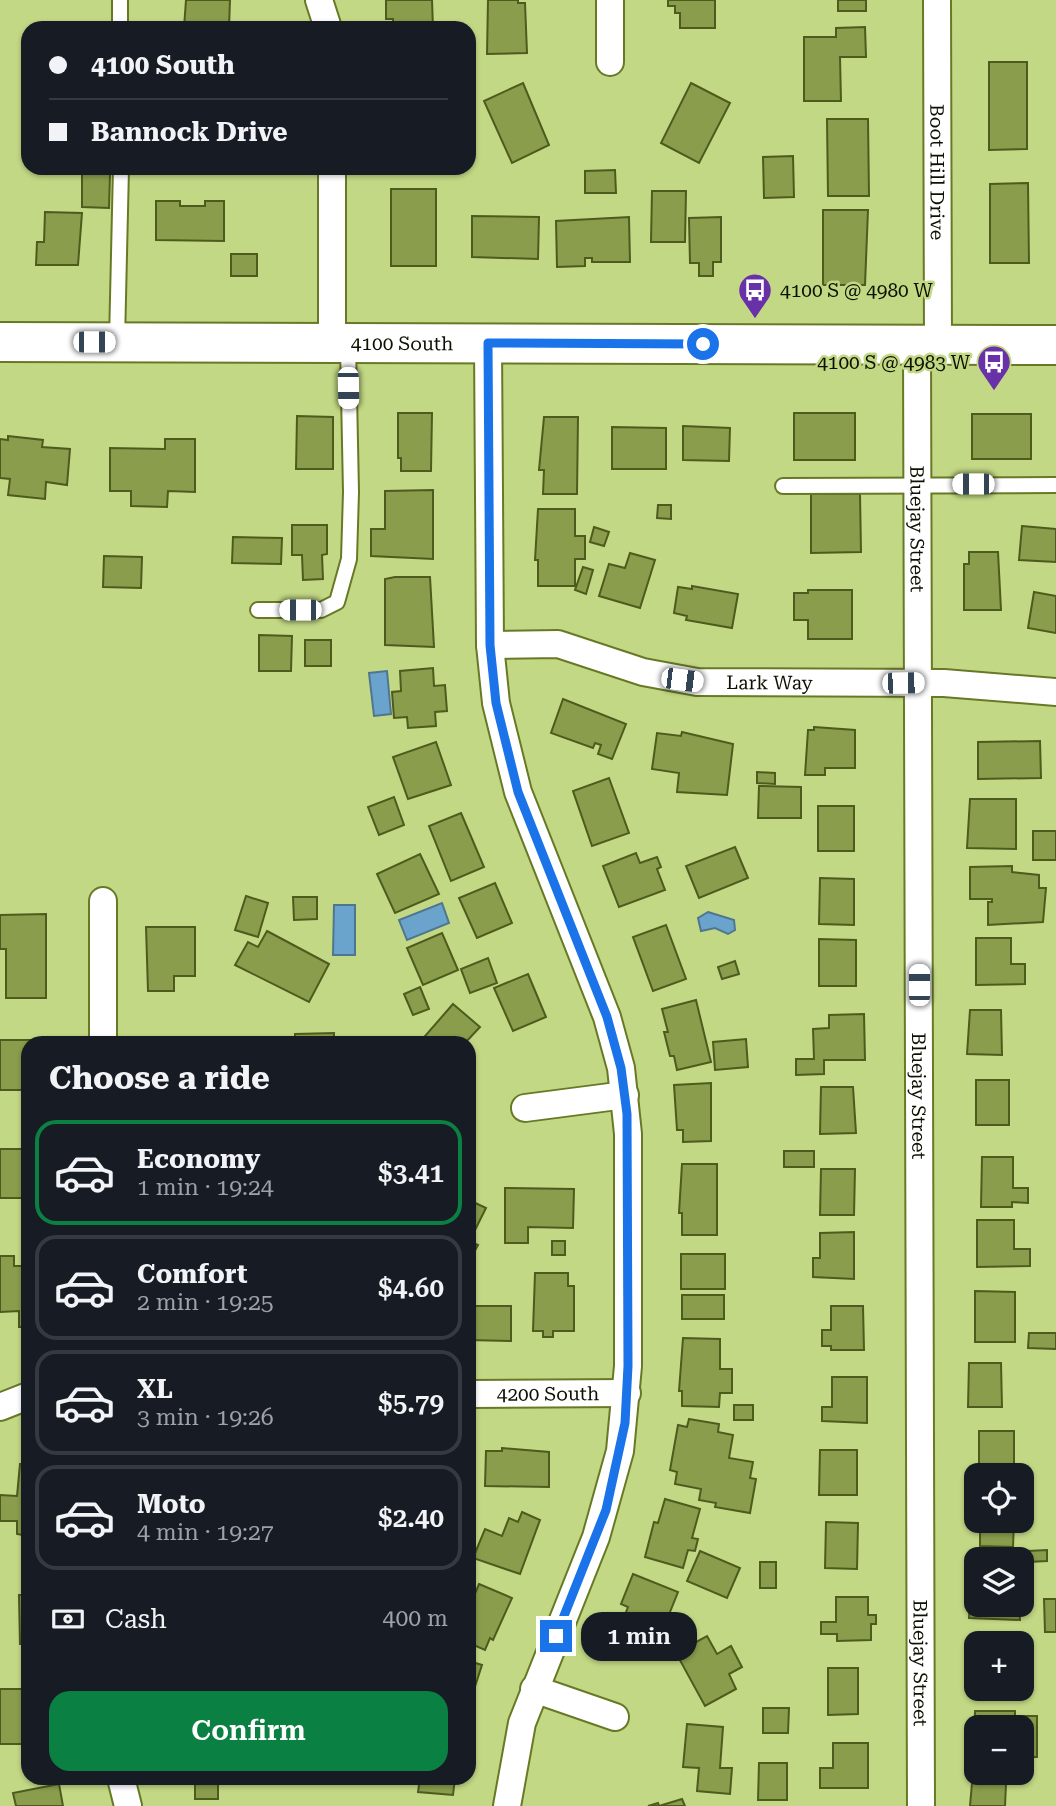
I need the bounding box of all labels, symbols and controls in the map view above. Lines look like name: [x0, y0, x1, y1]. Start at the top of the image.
text: 4100 South: [91, 50, 235, 80]
street label: Boot Hill Drive: [926, 104, 949, 240]
text: Bannock Drive: [91, 117, 288, 147]
bus stop icon: 4100 S @ 4980 W: [736, 271, 774, 320]
place label: 4100 S @ 4980 W: [780, 279, 934, 302]
route start: [687, 328, 719, 360]
street label: 4100 South: [351, 331, 453, 355]
car: [74, 332, 116, 353]
bus stop icon: 4100 S @ 4983 W: [975, 343, 1013, 392]
place label: 4100 S @ 4983 W: [817, 351, 971, 374]
car: [338, 367, 359, 409]
street label: Bluejay Street: [906, 466, 929, 592]
car: [953, 474, 995, 495]
car: [280, 600, 322, 621]
car: [660, 667, 705, 693]
street label: Lark Way: [726, 671, 814, 694]
car: [882, 672, 925, 694]
car: [909, 964, 930, 1006]
street label: Bluejay Street: [907, 1033, 931, 1159]
text: Choose a ride: [49, 1059, 270, 1097]
icon: car: [53, 1141, 116, 1204]
text: Economy: [137, 1144, 260, 1174]
text: $3.41: [378, 1158, 444, 1188]
text: 1 min · 19:24: [137, 1174, 274, 1201]
icon: car: [53, 1256, 116, 1319]
text: Comfort: [137, 1259, 247, 1289]
text: $4.60: [378, 1273, 444, 1303]
text: 2 min · 19:25: [137, 1289, 274, 1316]
icon: car: [53, 1371, 116, 1434]
text: XL: [137, 1374, 173, 1404]
street label: 4200 South: [497, 1382, 599, 1405]
text: $5.79: [378, 1388, 444, 1418]
text: 3 min · 19:26: [137, 1404, 274, 1431]
map controls: [964, 1463, 1034, 1785]
button: locate: [964, 1463, 1034, 1533]
icon: car: [53, 1486, 116, 1549]
text: Moto: [137, 1489, 206, 1519]
text: $2.40: [378, 1503, 444, 1533]
text: 4 min · 19:27: [137, 1519, 274, 1546]
button: layers: [964, 1547, 1034, 1617]
icon: cash: [49, 1600, 87, 1638]
street label: Bluejay Street: [909, 1600, 932, 1726]
text: Cash: [105, 1604, 167, 1634]
text: 400 m: [383, 1605, 448, 1632]
callout: 1 min: [580, 1612, 696, 1660]
route end: [540, 1620, 572, 1652]
text: 1 min: [607, 1623, 671, 1650]
button: +: [964, 1631, 1034, 1701]
button: Confirm: [49, 1691, 448, 1771]
button: −: [964, 1715, 1034, 1785]

